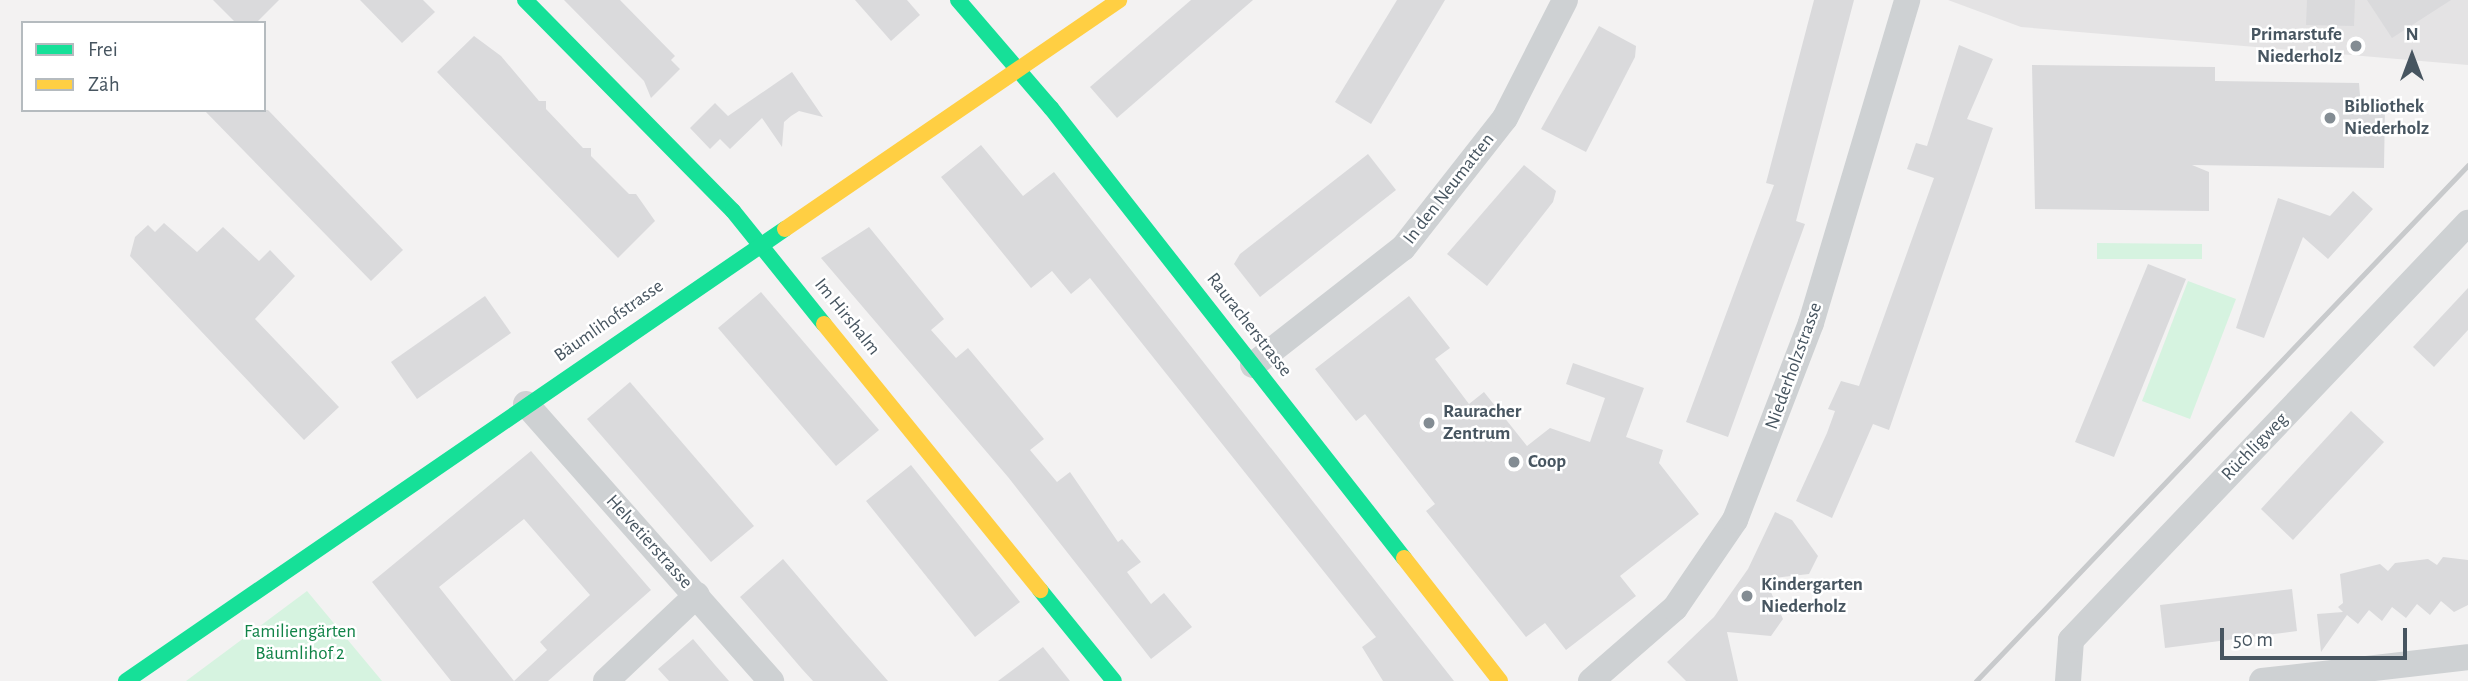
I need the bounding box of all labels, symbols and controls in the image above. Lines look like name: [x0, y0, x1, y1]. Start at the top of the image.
legend: [21, 21, 266, 112]
north arrow: [2377, 21, 2447, 91]
place label: Primarstufe Niederholz: [2251, 24, 2342, 68]
text: N: [2405, 25, 2419, 44]
marker: Primarstufe Niederholz: [2348, 38, 2364, 54]
text: Frei: [88, 39, 118, 60]
text: Zäh: [88, 74, 120, 95]
place label: Bibliothek Niederholz: [2344, 96, 2429, 140]
marker: Bibliothek Niederholz: [2322, 110, 2338, 126]
street label: In den Neumatten: [1399, 129, 1499, 249]
street label: Rauracherstrasse: [1201, 268, 1297, 382]
street label: Im Hirshalm: [809, 274, 885, 360]
street label: Bäumlihofstrasse: [550, 275, 668, 367]
street label: Niederholzstrasse: [1760, 299, 1828, 433]
place label: Rauracher Zentrum: [1443, 401, 1521, 445]
street label: Rüchligweg: [2217, 408, 2293, 486]
marker: Rauracher Zentrum: [1421, 415, 1437, 431]
place label: Coop: [1528, 451, 1566, 473]
marker: Coop: [1506, 454, 1522, 470]
street label: Helvetierstrasse: [601, 490, 697, 594]
place label: Kindergarten Niederholz: [1761, 574, 1863, 618]
marker: Kindergarten Niederholz: [1739, 588, 1755, 604]
scale bar: [2223, 614, 2410, 658]
park label: Familiengärten Bäumlihof 2: [244, 621, 356, 665]
text: 50 m: [2233, 629, 2273, 650]

